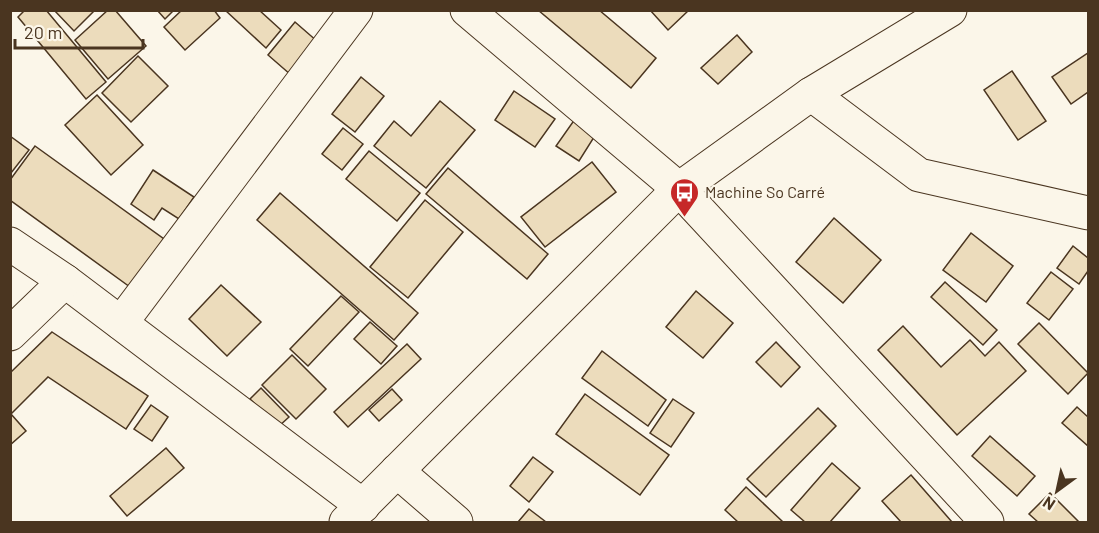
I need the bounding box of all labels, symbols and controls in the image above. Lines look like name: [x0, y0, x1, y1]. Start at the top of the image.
scale bar: [15, 12, 142, 50]
text: 20 m: [24, 21, 62, 43]
bus stop icon: Machine So Carré: [668, 176, 700, 218]
place label: Machine So Carré: [705, 182, 825, 201]
north arrow: [1027, 461, 1087, 521]
text: N: [1039, 493, 1058, 515]

